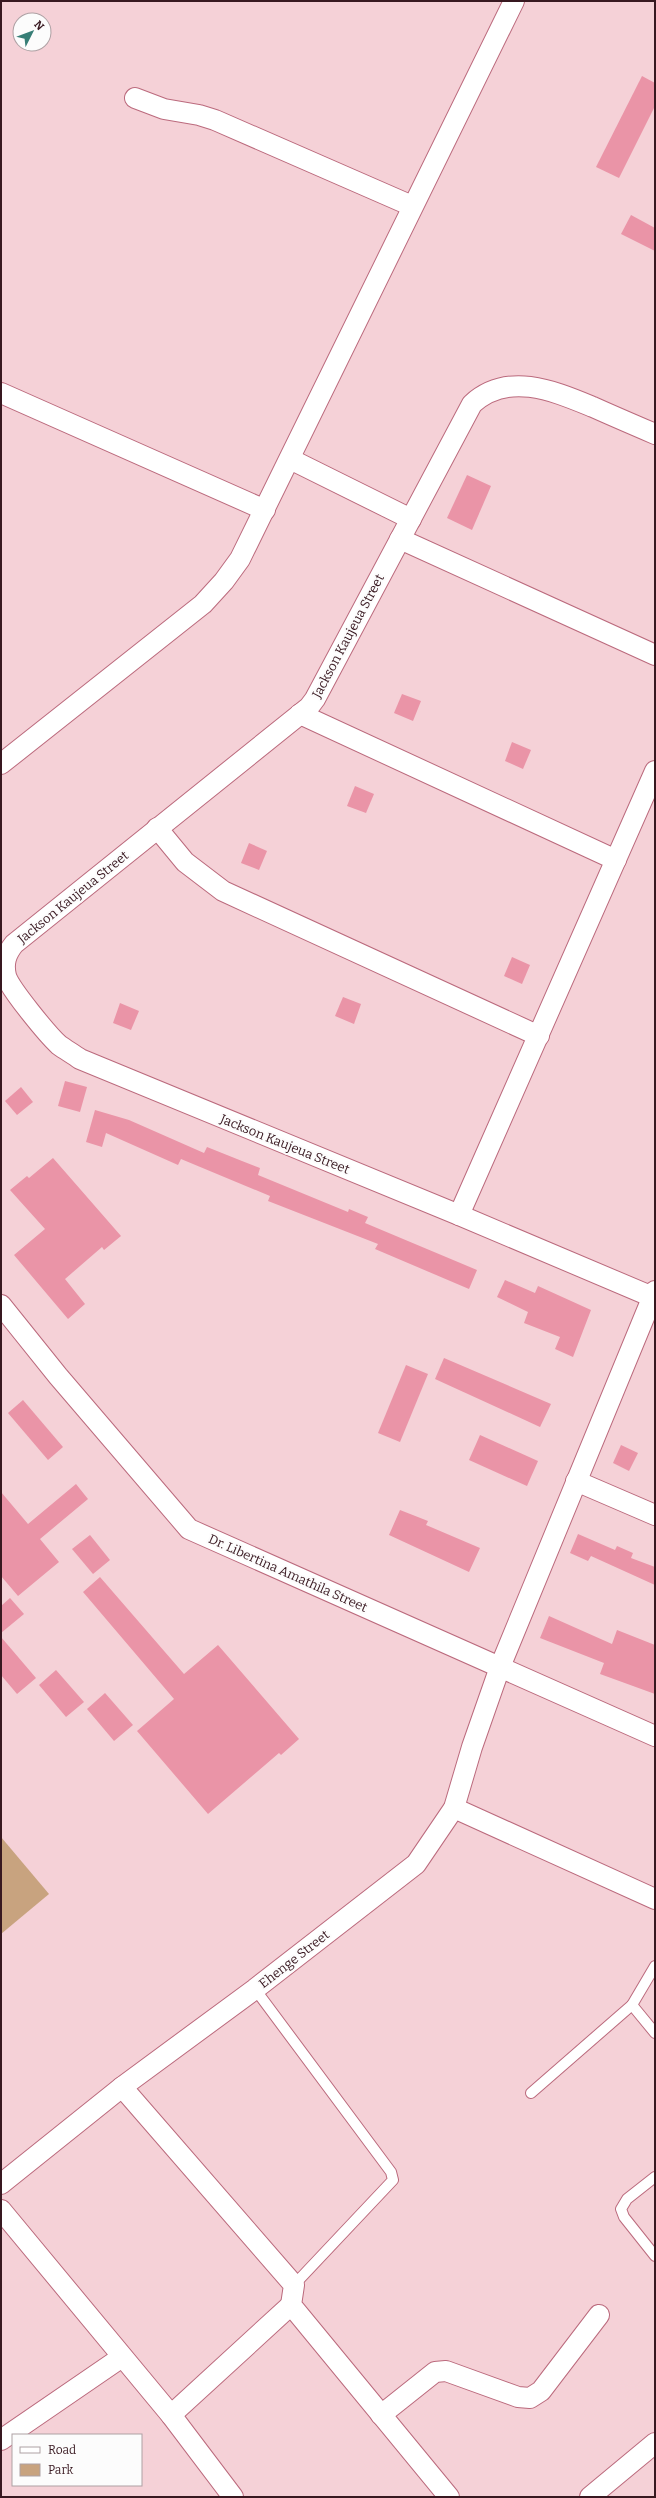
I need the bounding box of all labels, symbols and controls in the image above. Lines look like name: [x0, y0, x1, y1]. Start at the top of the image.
north arrow: [12, 12, 52, 52]
text: N: [31, 18, 47, 34]
street label: Jackson Kaujeua Street: [309, 571, 387, 701]
street label: Jackson Kaujeua Street: [14, 848, 132, 947]
street label: Jackson Kaujeua Street: [217, 1111, 352, 1177]
street label: Dr. Libertina Amathila Street: [206, 1531, 370, 1615]
street label: Ehenge Street: [256, 1927, 332, 1991]
legend: [12, 2434, 142, 2486]
text: Road: [48, 2443, 76, 2457]
text: Park: [48, 2463, 74, 2477]

